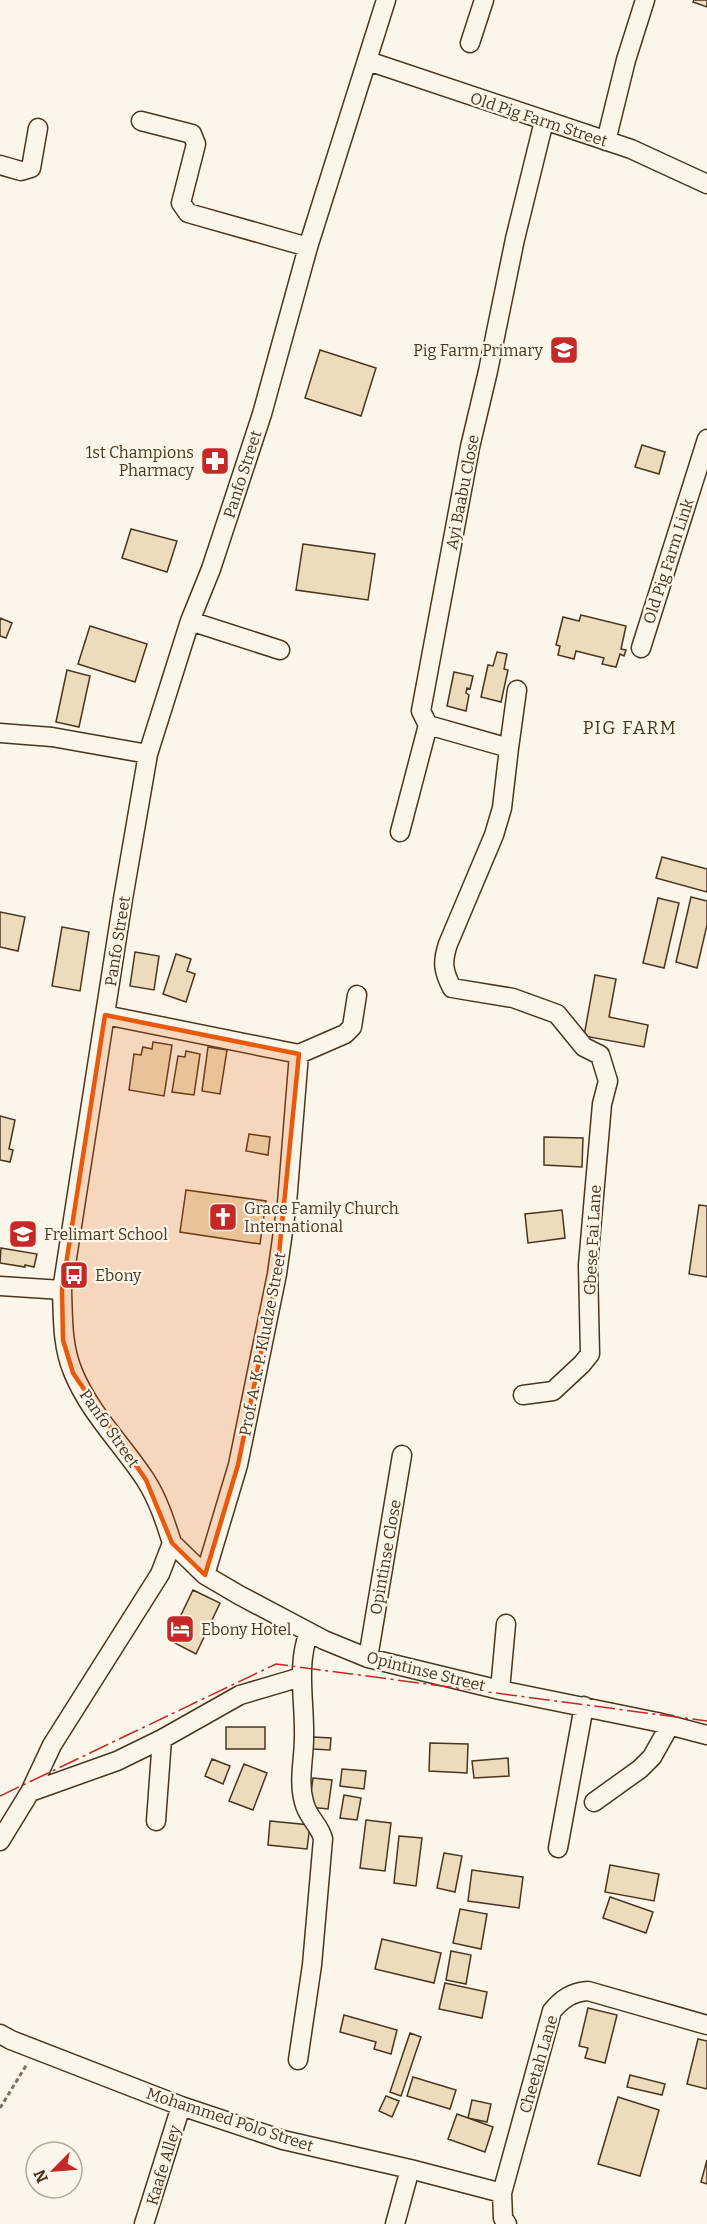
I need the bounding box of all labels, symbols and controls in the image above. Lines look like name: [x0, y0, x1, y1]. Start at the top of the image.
street label: Old Pig Farm Street: [468, 88, 610, 151]
school or university icon: Pig Farm Primary: [548, 334, 580, 366]
place label: Pig Farm Primary: [413, 341, 544, 360]
street label: Panfo Street: [219, 428, 266, 520]
street label: Ayi Baabu Close: [442, 433, 483, 551]
place label: 1st Champions Pharmacy: [86, 443, 195, 480]
pharmacy icon: 1st Champions Pharmacy: [199, 445, 231, 477]
street label: Old Pig Farm Link: [639, 496, 698, 626]
district label: PIG FARM: [583, 717, 677, 739]
street label: Panfo Street: [101, 894, 134, 988]
street label: Gbese Fai Lane: [580, 1184, 605, 1296]
place label: Grace Family Church International: [244, 1199, 399, 1236]
church icon: Grace Family Church International: [207, 1201, 239, 1233]
school or university icon: Frelimart School: [7, 1218, 39, 1250]
place label: Frelimart School: [44, 1225, 168, 1244]
street label: Prof. A. K. P. Kludze Street: [235, 1250, 290, 1438]
bus stop icon: Ebony: [58, 1259, 90, 1291]
place label: Ebony: [95, 1266, 142, 1285]
street label: Panfo Street: [76, 1386, 144, 1471]
street label: Opintinse Close: [366, 1498, 405, 1616]
hotel icon: Ebony Hotel: [164, 1613, 196, 1645]
place label: Ebony Hotel: [201, 1620, 292, 1639]
street label: Opintinse Street: [365, 1648, 487, 1695]
street label: Cheetah Lane: [515, 2013, 562, 2115]
street label: Mohammed Polo Street: [144, 2083, 316, 2156]
street label: Kaafe Alley: [142, 2122, 185, 2207]
north arrow: [24, 2140, 84, 2200]
text: N: [30, 2167, 52, 2186]

